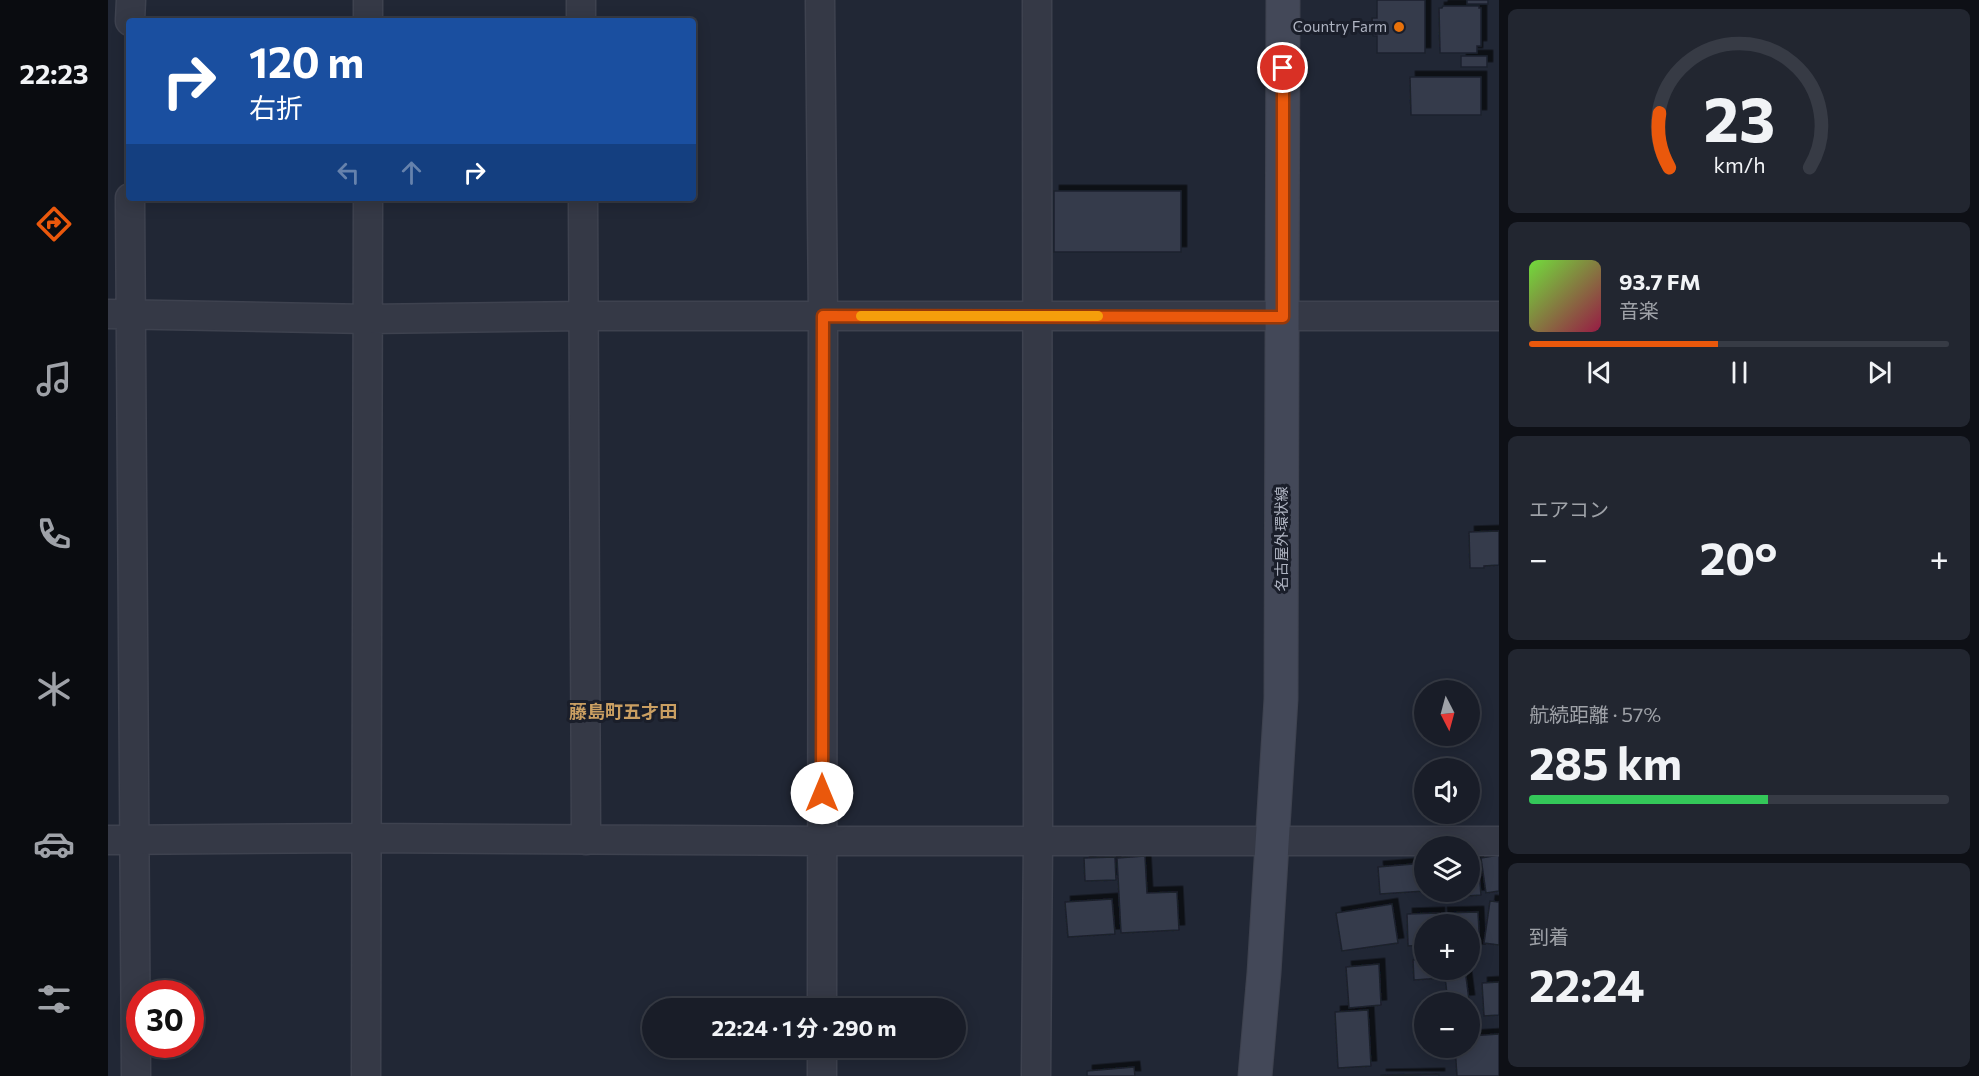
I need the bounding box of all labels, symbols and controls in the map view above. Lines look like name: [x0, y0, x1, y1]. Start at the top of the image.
place label: Country Farm: [1293, 17, 1387, 35]
marker: Country Farm: [1392, 20, 1406, 34]
text: 120 m: [249, 35, 364, 87]
icon: right: [150, 42, 228, 120]
pin: [1257, 42, 1308, 93]
icon: arrive: [1266, 51, 1299, 84]
text: 22:23: [20, 57, 88, 90]
text: 23: [1703, 79, 1775, 155]
text: 右折: [249, 91, 303, 124]
text: km/h: [1713, 152, 1765, 178]
icon: left: [332, 156, 365, 189]
icon: ahead: [395, 156, 428, 189]
icon: right: [458, 156, 491, 189]
icon: directions: [33, 203, 75, 245]
text: 93.7 FM: [1619, 268, 1701, 295]
text: 音楽: [1619, 298, 1659, 322]
icon: previous: [1583, 356, 1616, 389]
icon: pause: [1723, 356, 1756, 389]
icon: next: [1863, 356, 1896, 389]
icon: music: [33, 358, 75, 400]
street label: 名古屋外環状線: [1272, 486, 1290, 592]
text: エアコン: [1529, 497, 1609, 521]
icon: phone: [33, 513, 75, 555]
text: 20°: [1700, 529, 1778, 584]
text: −: [1529, 537, 1548, 578]
text: +: [1930, 537, 1949, 578]
icon: climate: [33, 668, 75, 710]
north arrow: [1414, 680, 1480, 746]
map controls: [1414, 680, 1480, 1058]
district label: 藤島町五才田: [569, 700, 677, 722]
text: 航続距離 · 57%: [1529, 702, 1661, 726]
text: 285 km: [1529, 734, 1682, 789]
button: sound: [1414, 758, 1480, 824]
position arrow: [790, 761, 854, 825]
icon: car: [33, 823, 75, 865]
button: layers: [1414, 836, 1480, 902]
button: +: [1414, 914, 1480, 980]
text: 到着: [1529, 924, 1569, 948]
text: 22:24: [1529, 956, 1645, 1011]
icon: filters: [33, 978, 75, 1020]
speed limit sign: 30: [126, 980, 204, 1058]
button: −: [1414, 992, 1480, 1058]
text: 22:24 · 1 分 · 290 m: [711, 1014, 897, 1041]

